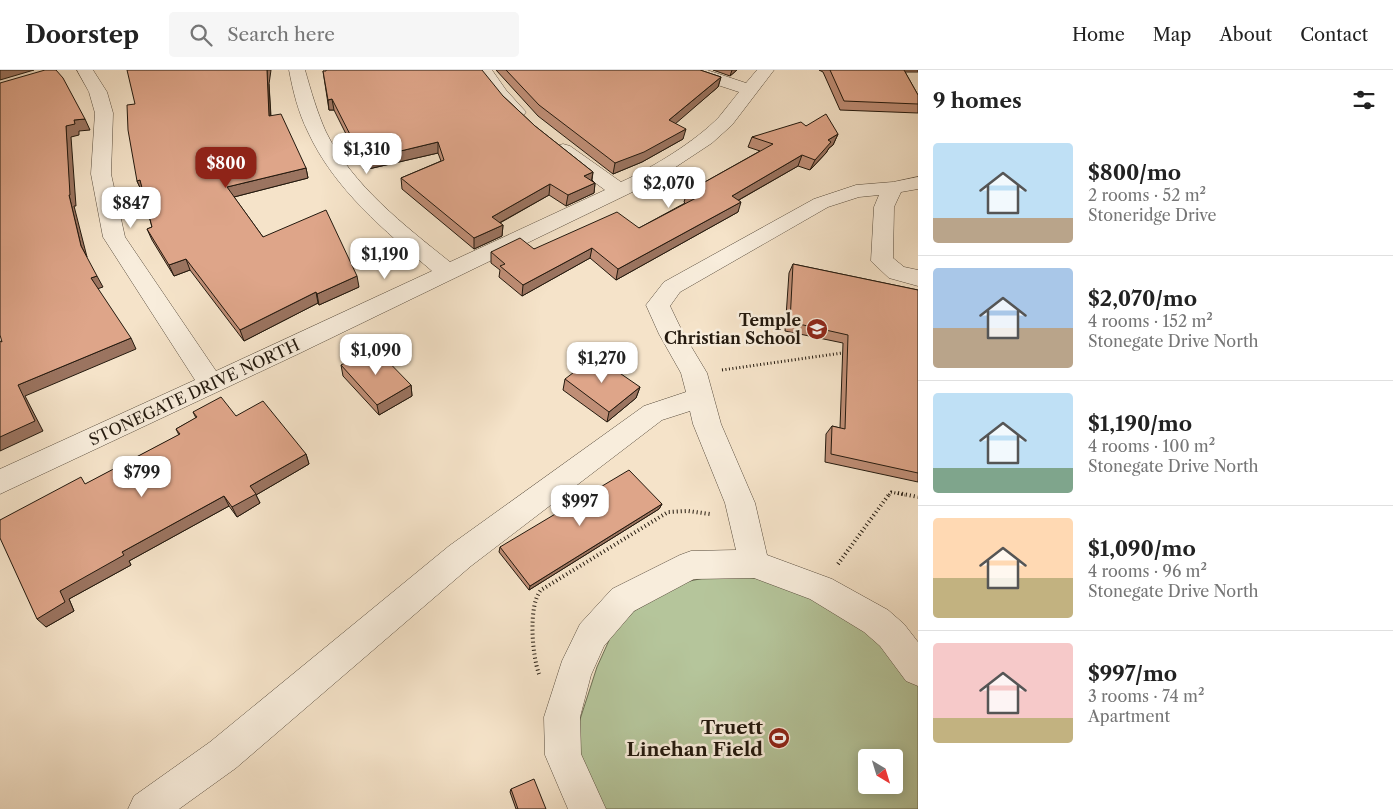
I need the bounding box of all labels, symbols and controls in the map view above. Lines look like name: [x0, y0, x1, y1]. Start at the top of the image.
search box: [169, 12, 519, 57]
text: Doorstep: [25, 20, 139, 49]
icon: search: [187, 21, 215, 49]
text: Search here: [227, 23, 335, 46]
text: Home: [1072, 24, 1125, 46]
text: Map: [1153, 24, 1191, 46]
text: About: [1219, 24, 1272, 46]
text: Contact: [1300, 24, 1368, 46]
icon: filters: [1350, 86, 1378, 114]
text: 9 homes: [933, 88, 1022, 113]
pin: $1,310: [326, 132, 408, 175]
text: $1,310: [344, 139, 390, 159]
pin: $800: [196, 146, 256, 189]
text: $800: [206, 153, 246, 173]
text: $800/mo: [1088, 160, 1181, 185]
icon: home: [973, 163, 1033, 223]
pin: $2,070: [628, 166, 710, 209]
text: $2,070: [643, 173, 695, 193]
text: 2 rooms · 52 m²: [1088, 185, 1206, 205]
pin: $847: [101, 186, 161, 229]
text: $847: [113, 193, 149, 213]
text: Stoneridge Drive: [1088, 205, 1217, 225]
pin: $1,190: [344, 238, 426, 280]
text: $1,190: [361, 244, 409, 264]
text: $2,070/mo: [1088, 286, 1197, 311]
icon: home: [973, 288, 1033, 348]
place label: Temple Christian School: [664, 310, 801, 348]
text: 4 rooms · 152 m²: [1088, 311, 1213, 331]
school or university icon: Temple Christian School: [805, 317, 829, 341]
text: Stonegate Drive North: [1088, 331, 1259, 351]
street label: STONEGATE DRIVE NORTH: [85, 334, 303, 450]
pin: $1,090: [335, 334, 417, 376]
text: $1,090: [351, 340, 401, 360]
pin: $1,270: [561, 342, 643, 384]
text: $1,270: [578, 348, 626, 368]
text: $1,190/mo: [1088, 411, 1192, 436]
icon: home: [973, 413, 1033, 473]
text: 4 rooms · 100 m²: [1088, 436, 1215, 456]
pin: $799: [112, 456, 172, 498]
text: Stonegate Drive North: [1088, 456, 1259, 476]
text: $799: [124, 462, 160, 482]
pin: $997: [550, 484, 610, 527]
text: $997: [562, 491, 598, 511]
text: $1,090/mo: [1088, 536, 1196, 561]
icon: home: [973, 538, 1033, 598]
text: 4 rooms · 96 m²: [1088, 561, 1207, 581]
text: Stonegate Drive North: [1088, 581, 1259, 601]
text: $997/mo: [1088, 661, 1177, 686]
icon: home: [973, 663, 1033, 723]
text: 3 rooms · 74 m²: [1088, 686, 1204, 706]
text: Apartment: [1088, 706, 1170, 726]
place label: Truett Linehan Field: [627, 716, 763, 761]
sports icon: Truett Linehan Field: [767, 726, 791, 750]
north arrow: [858, 749, 902, 794]
map controls: [858, 749, 903, 794]

